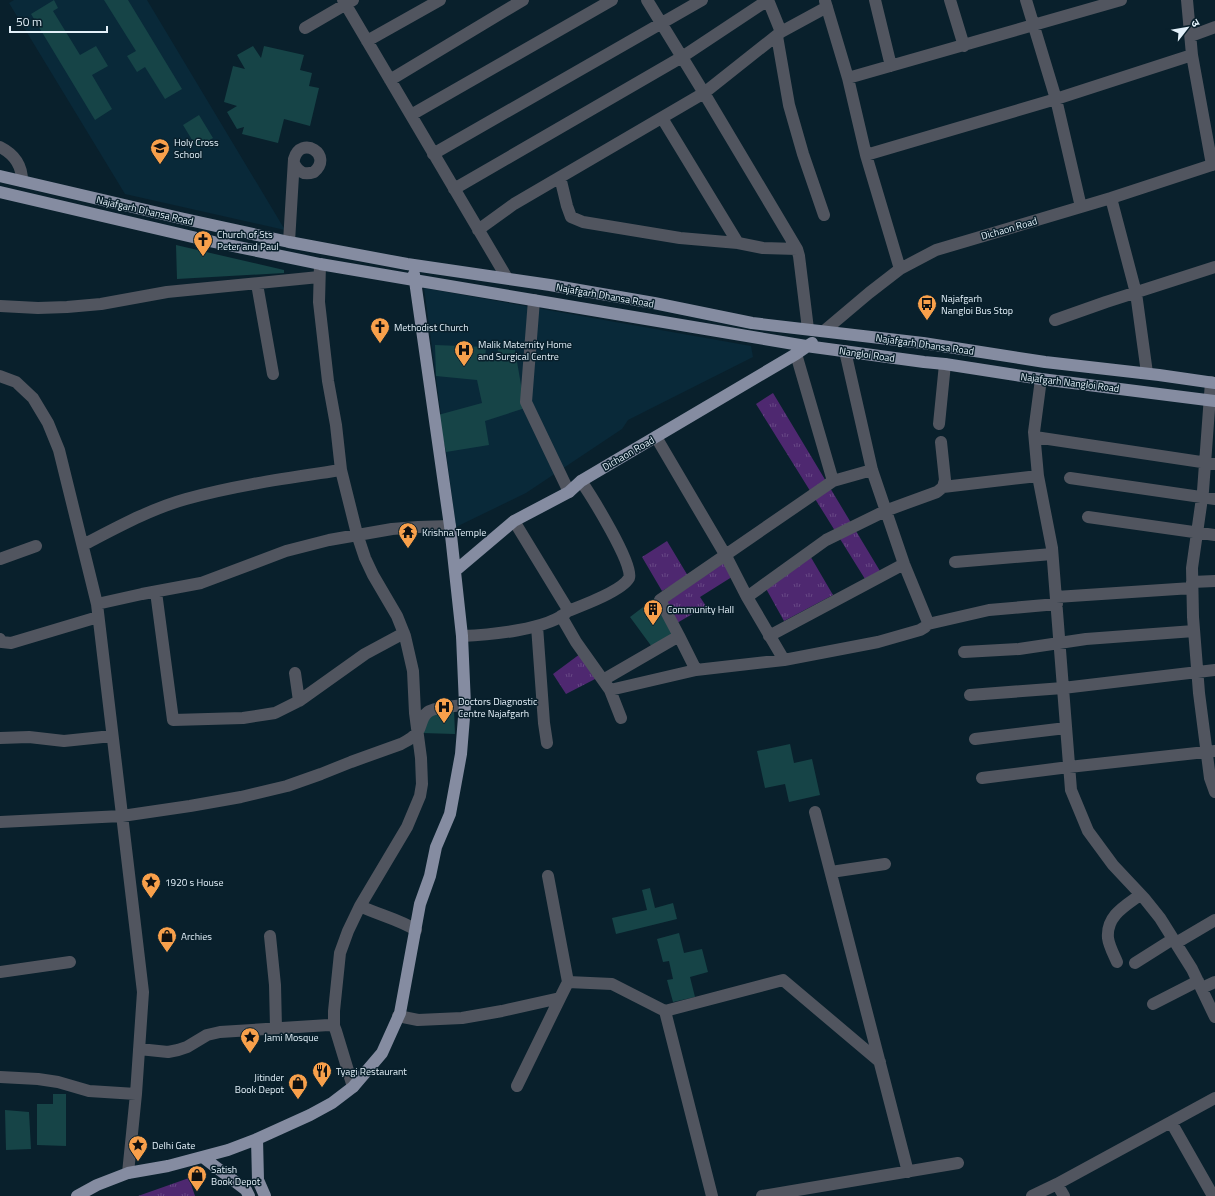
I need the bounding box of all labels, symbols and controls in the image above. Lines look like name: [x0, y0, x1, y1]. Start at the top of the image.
scale bar: [10, 8, 107, 34]
north arrow: [1167, 8, 1207, 48]
text: 50 m: [16, 12, 42, 31]
text: उ: [1187, 16, 1204, 30]
place label: Holy Cross School: [174, 135, 219, 162]
school or university icon: Holy Cross School: [149, 137, 171, 165]
street label: Najafgarh Dhansa Road: [95, 192, 195, 229]
street label: Dichaon Road: [979, 213, 1039, 244]
place label: Church of Sts Peter and Paul: [217, 227, 279, 254]
church icon: Church of Sts Peter and Paul: [192, 229, 214, 257]
street label: Najafgarh Dhansa Road: [555, 279, 655, 311]
place label: Najafgarh Nangloi Bus Stop: [941, 291, 1013, 318]
bus stop icon: Najafgarh Nangloi Bus Stop: [916, 293, 938, 321]
church icon: Methodist Church: [369, 316, 391, 344]
place label: Methodist Church: [394, 320, 469, 335]
street label: Najafgarh Dhansa Road: [875, 330, 975, 359]
place label: Malik Maternity Home and Surgical Centre: [478, 337, 572, 364]
hospital icon: Malik Maternity Home and Surgical Centre: [453, 339, 475, 367]
street label: Nangloi Road: [838, 343, 896, 366]
street label: Najafgarh Nangloi Road: [1020, 369, 1120, 396]
street label: Dichaon Road: [599, 432, 657, 474]
temple icon: Krishna Temple: [397, 521, 419, 549]
place label: Krishna Temple: [422, 525, 486, 540]
building icon: Community Hall: [642, 598, 664, 626]
place label: Community Hall: [667, 602, 734, 617]
place label: Doctors Diagnostic Centre Najafgarh: [458, 694, 537, 721]
hospital icon: Doctors Diagnostic Centre Najafgarh: [433, 696, 455, 724]
place icon: 1920 s House: [140, 871, 162, 899]
place label: 1920 s House: [165, 875, 223, 890]
shop icon: Archies: [156, 925, 178, 953]
place label: Archies: [181, 929, 212, 944]
place icon: Jami Mosque: [239, 1026, 261, 1054]
place label: Jami Mosque: [264, 1030, 319, 1045]
restaurant icon: Tyagi Restaurant: [311, 1060, 333, 1088]
place label: Tyagi Restaurant: [336, 1064, 407, 1079]
place label: Jitinder Book Depot: [235, 1070, 285, 1097]
shop icon: Jitinder Book Depot: [287, 1072, 309, 1100]
place icon: Delhi Gate: [127, 1134, 149, 1162]
place label: Delhi Gate: [152, 1138, 195, 1153]
place label: Satish Book Depot: [211, 1162, 261, 1189]
shop icon: Satish Book Depot: [186, 1164, 208, 1192]

